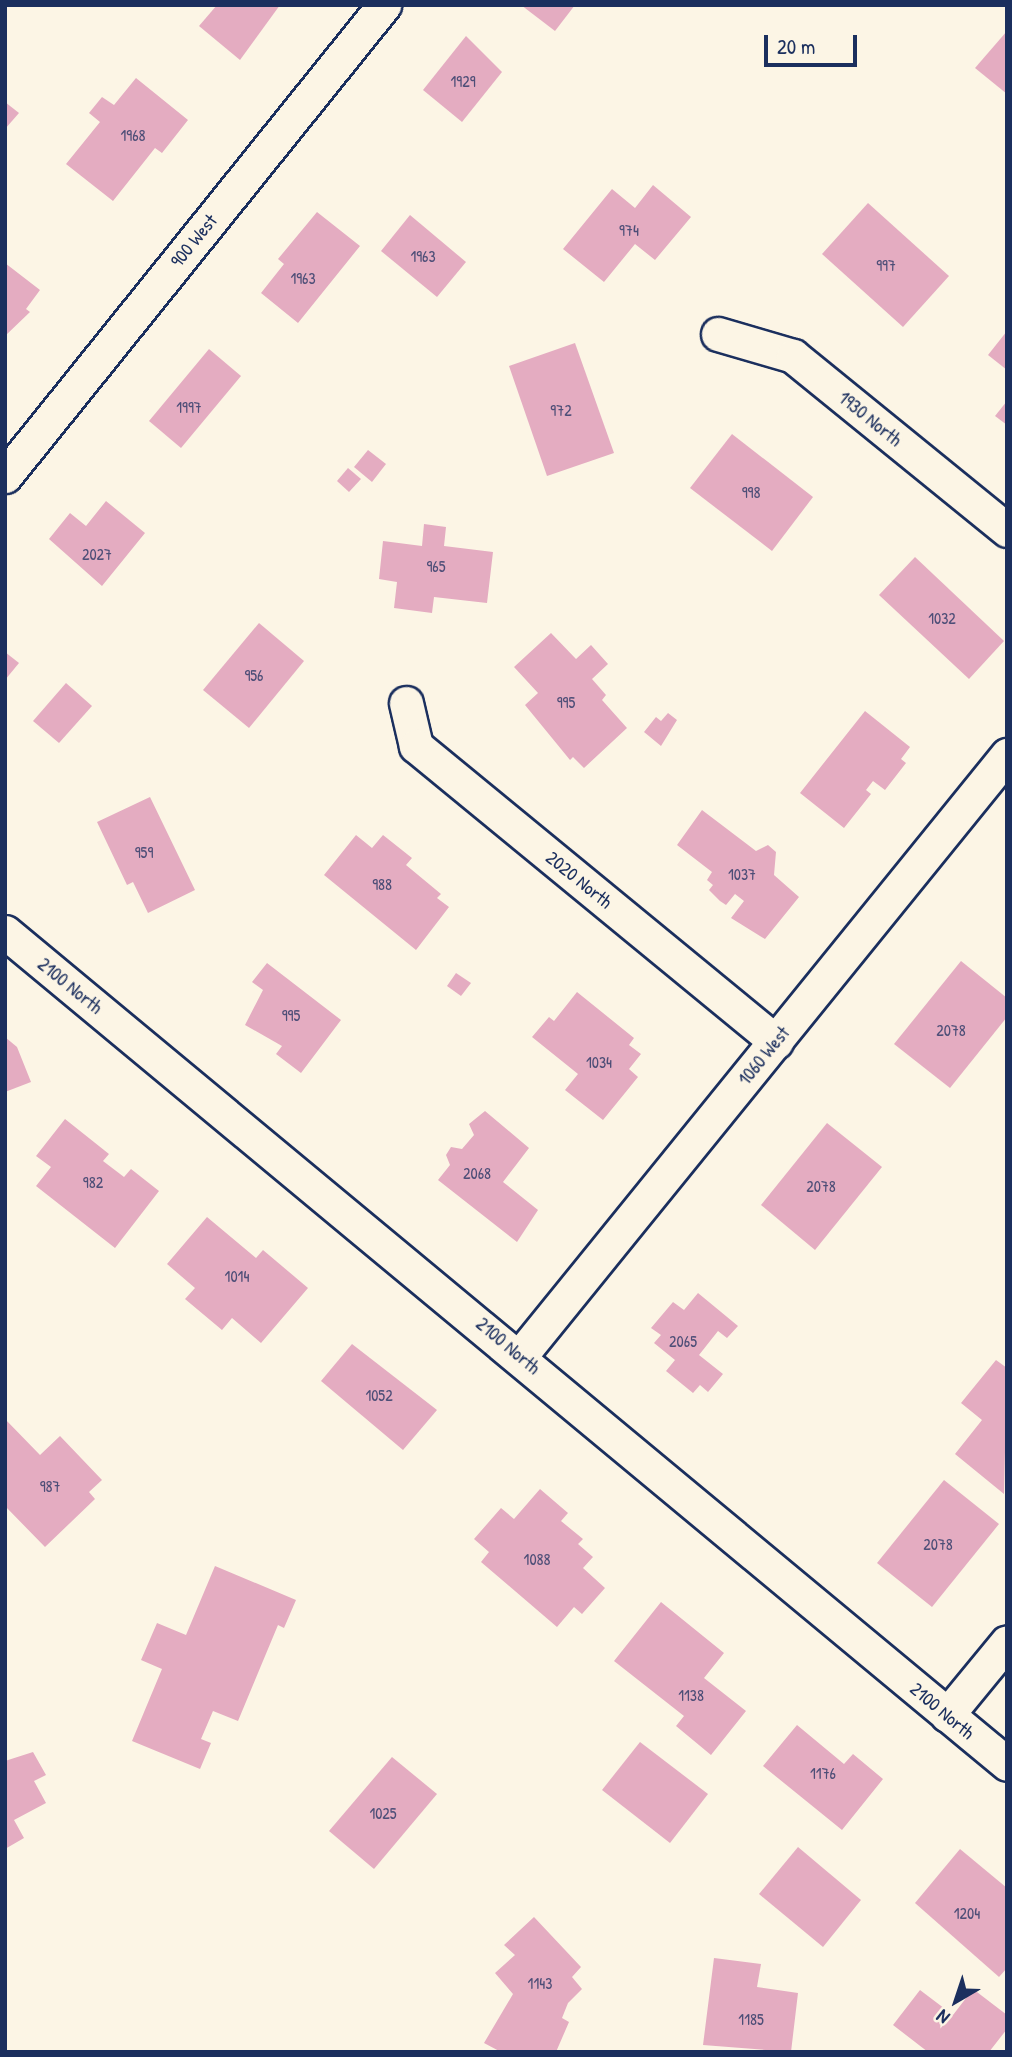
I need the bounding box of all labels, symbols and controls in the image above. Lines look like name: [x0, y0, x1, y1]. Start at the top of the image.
scale bar: [767, 21, 860, 65]
text: 20 m: [777, 32, 815, 61]
house number: 1929: [450, 71, 476, 91]
house number: 1968: [121, 125, 145, 145]
street label: 900 West: [166, 210, 222, 272]
house number: 974: [619, 220, 639, 240]
house number: 1963: [410, 246, 436, 266]
house number: 997: [876, 255, 896, 275]
house number: 1963: [290, 268, 316, 288]
street label: 1930 North: [834, 387, 906, 451]
house number: 1997: [176, 397, 202, 417]
house number: 972: [550, 400, 572, 420]
house number: 998: [742, 482, 760, 502]
house number: 2027: [82, 544, 112, 564]
house number: 965: [426, 556, 446, 576]
house number: 1032: [928, 608, 956, 628]
house number: 956: [244, 665, 264, 685]
house number: 995: [557, 692, 575, 712]
house number: 959: [135, 842, 153, 862]
street label: 2020 North: [541, 846, 617, 914]
house number: 1037: [728, 864, 756, 884]
house number: 988: [372, 874, 392, 894]
street label: 2100 North: [33, 953, 107, 1019]
house number: 995: [282, 1005, 300, 1025]
house number: 2078: [936, 1020, 966, 1040]
street label: 1060 West: [733, 1022, 795, 1090]
house number: 1034: [586, 1052, 612, 1072]
house number: 2068: [463, 1163, 491, 1183]
house number: 982: [83, 1172, 103, 1192]
house number: 2078: [806, 1176, 836, 1196]
house number: 1014: [225, 1266, 249, 1286]
street label: 2100 North: [471, 1313, 545, 1379]
house number: 2065: [669, 1331, 697, 1351]
house number: 1052: [365, 1385, 393, 1405]
house number: 987: [40, 1476, 60, 1496]
house number: 2078: [923, 1534, 953, 1554]
house number: 1088: [524, 1549, 550, 1569]
street label: 2100 North: [905, 1678, 979, 1744]
house number: 1138: [678, 1685, 704, 1705]
house number: 1176: [810, 1763, 836, 1783]
house number: 1025: [369, 1803, 397, 1823]
house number: 1204: [954, 1903, 980, 1923]
north arrow: [921, 1966, 991, 2036]
house number: 1143: [528, 1973, 552, 1993]
text: N: [931, 2004, 955, 2031]
house number: 1185: [738, 2009, 764, 2029]

